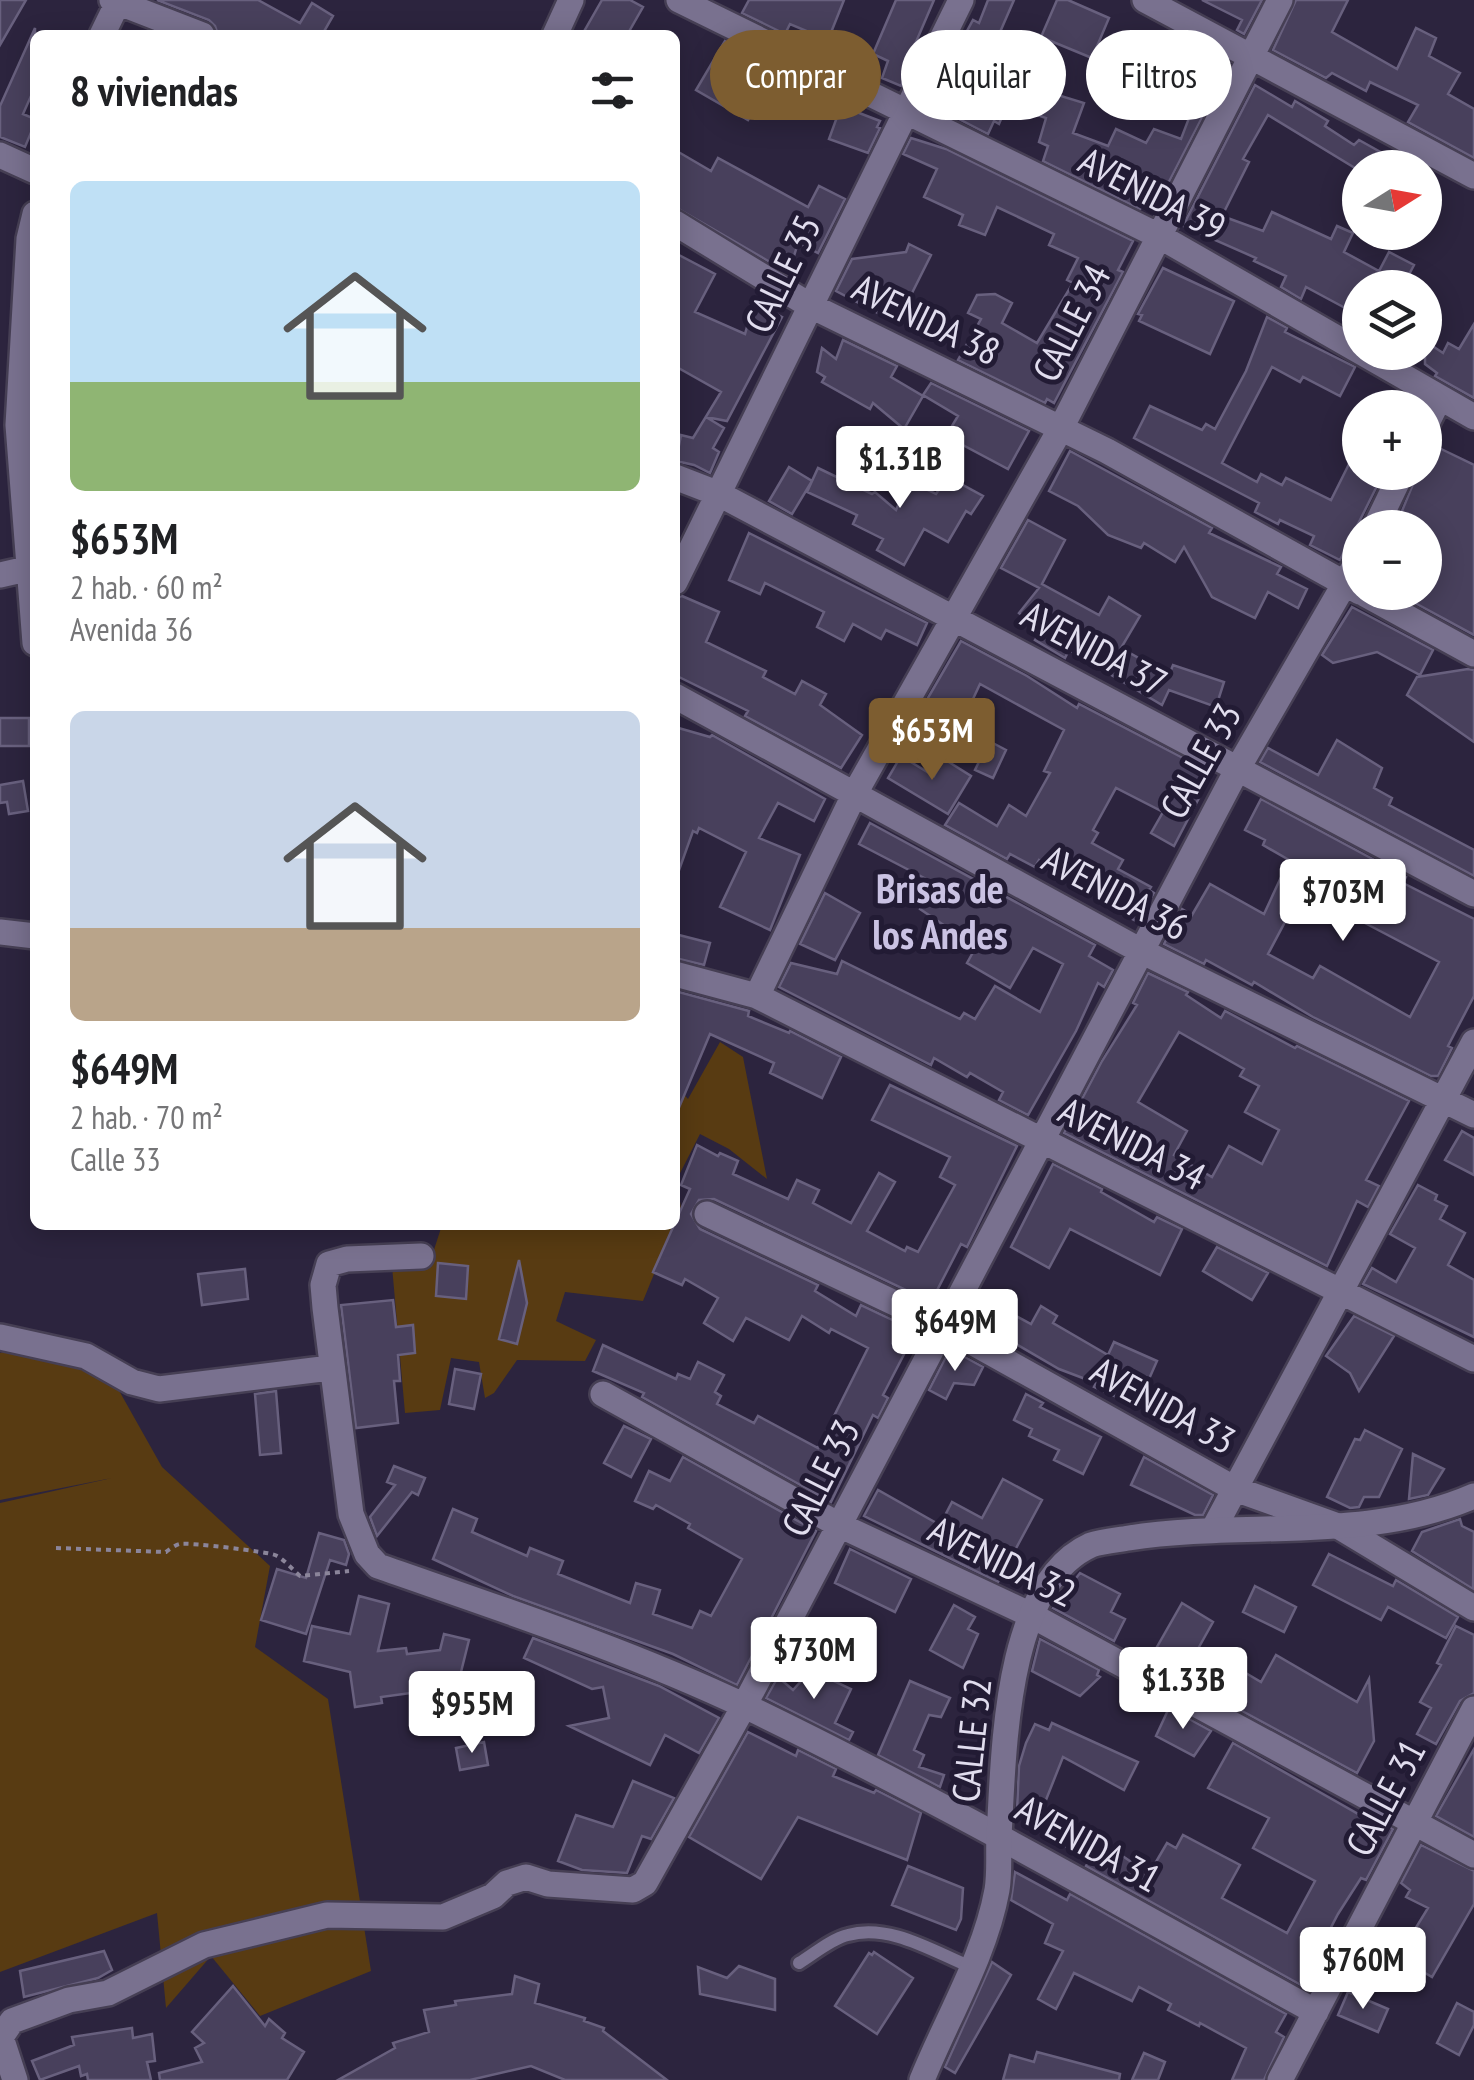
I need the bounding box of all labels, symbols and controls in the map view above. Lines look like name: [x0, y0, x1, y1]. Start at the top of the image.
chip: Comprar: [710, 30, 881, 120]
chip: Alquilar: [901, 30, 1066, 120]
chip: Filtros: [1086, 30, 1232, 120]
text: 8 viviendas: [70, 63, 238, 118]
icon: filters: [585, 63, 640, 118]
street label: AVENIDA 39: [1071, 135, 1234, 250]
north arrow: [1342, 150, 1442, 250]
map controls: [1342, 150, 1442, 610]
street label: CALLE 35: [732, 207, 831, 340]
icon: home: [265, 246, 445, 426]
street label: CALLE 34: [1021, 256, 1121, 389]
street label: AVENIDA 38: [845, 262, 1008, 375]
button: layers: [1342, 270, 1442, 370]
button: +: [1342, 390, 1442, 490]
pin: $1.31B: [819, 426, 981, 511]
text: $1.31B: [858, 437, 942, 479]
button: −: [1342, 510, 1442, 610]
text: $653M: [70, 511, 178, 566]
text: 2 hab. · 60 m²: [70, 566, 223, 608]
street label: AVENIDA 37: [1014, 589, 1176, 706]
text: Avenida 36: [70, 608, 193, 650]
street label: CALLE 33: [1148, 694, 1251, 827]
pin: $653M: [862, 698, 1002, 783]
text: $653M: [891, 709, 973, 751]
icon: home: [265, 776, 445, 956]
street label: AVENIDA 36: [1035, 833, 1197, 950]
pin: $703M: [1273, 859, 1413, 944]
district label: Brisas de los Andes: [872, 862, 1008, 960]
text: $703M: [1302, 870, 1384, 912]
text: $649M: [70, 1041, 178, 1096]
street label: AVENIDA 34: [1051, 1085, 1214, 1200]
text: 2 hab. · 70 m²: [70, 1096, 223, 1138]
text: Calle 33: [70, 1138, 161, 1180]
pin: $649M: [885, 1289, 1025, 1374]
text: $649M: [914, 1300, 996, 1342]
street label: AVENIDA 33: [1083, 1345, 1245, 1464]
street label: CALLE 33: [770, 1411, 870, 1544]
street label: AVENIDA 32: [921, 1504, 1084, 1617]
pin: $730M: [744, 1617, 884, 1702]
text: $730M: [773, 1628, 855, 1670]
pin: $1.33B: [1102, 1647, 1264, 1732]
text: $1.33B: [1141, 1658, 1225, 1700]
pin: $955M: [402, 1671, 542, 1756]
street label: CALLE 32: [940, 1675, 1001, 1804]
text: $955M: [431, 1682, 513, 1724]
street label: CALLE 31: [1334, 1731, 1436, 1864]
street label: AVENIDA 31: [1008, 1783, 1170, 1902]
pin: $760M: [1293, 1927, 1433, 2012]
text: $760M: [1322, 1938, 1404, 1980]

